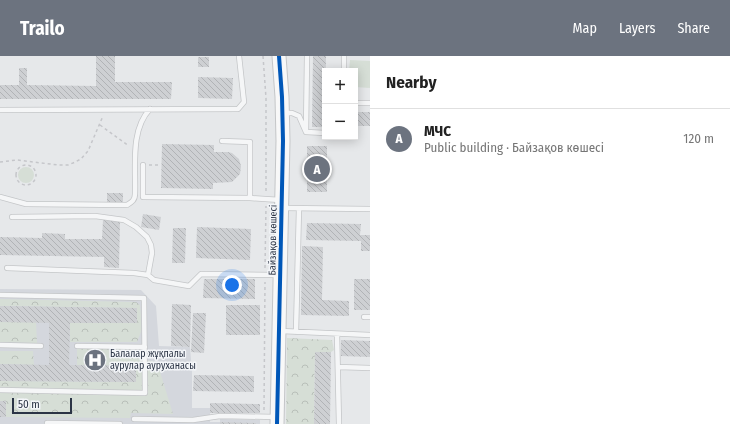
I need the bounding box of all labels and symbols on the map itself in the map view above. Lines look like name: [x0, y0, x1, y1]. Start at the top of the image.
pin: A: [304, 154, 330, 184]
street label: Байзақов көшесі: [265, 205, 280, 275]
your location: [222, 275, 242, 295]
hospital icon: Балалар жұқпалы аурулар ауруханасы: [82, 347, 108, 373]
place label: Балалар жұқпалы аурулар ауруханасы: [110, 348, 196, 372]
scale bar: [12, 396, 72, 415]

